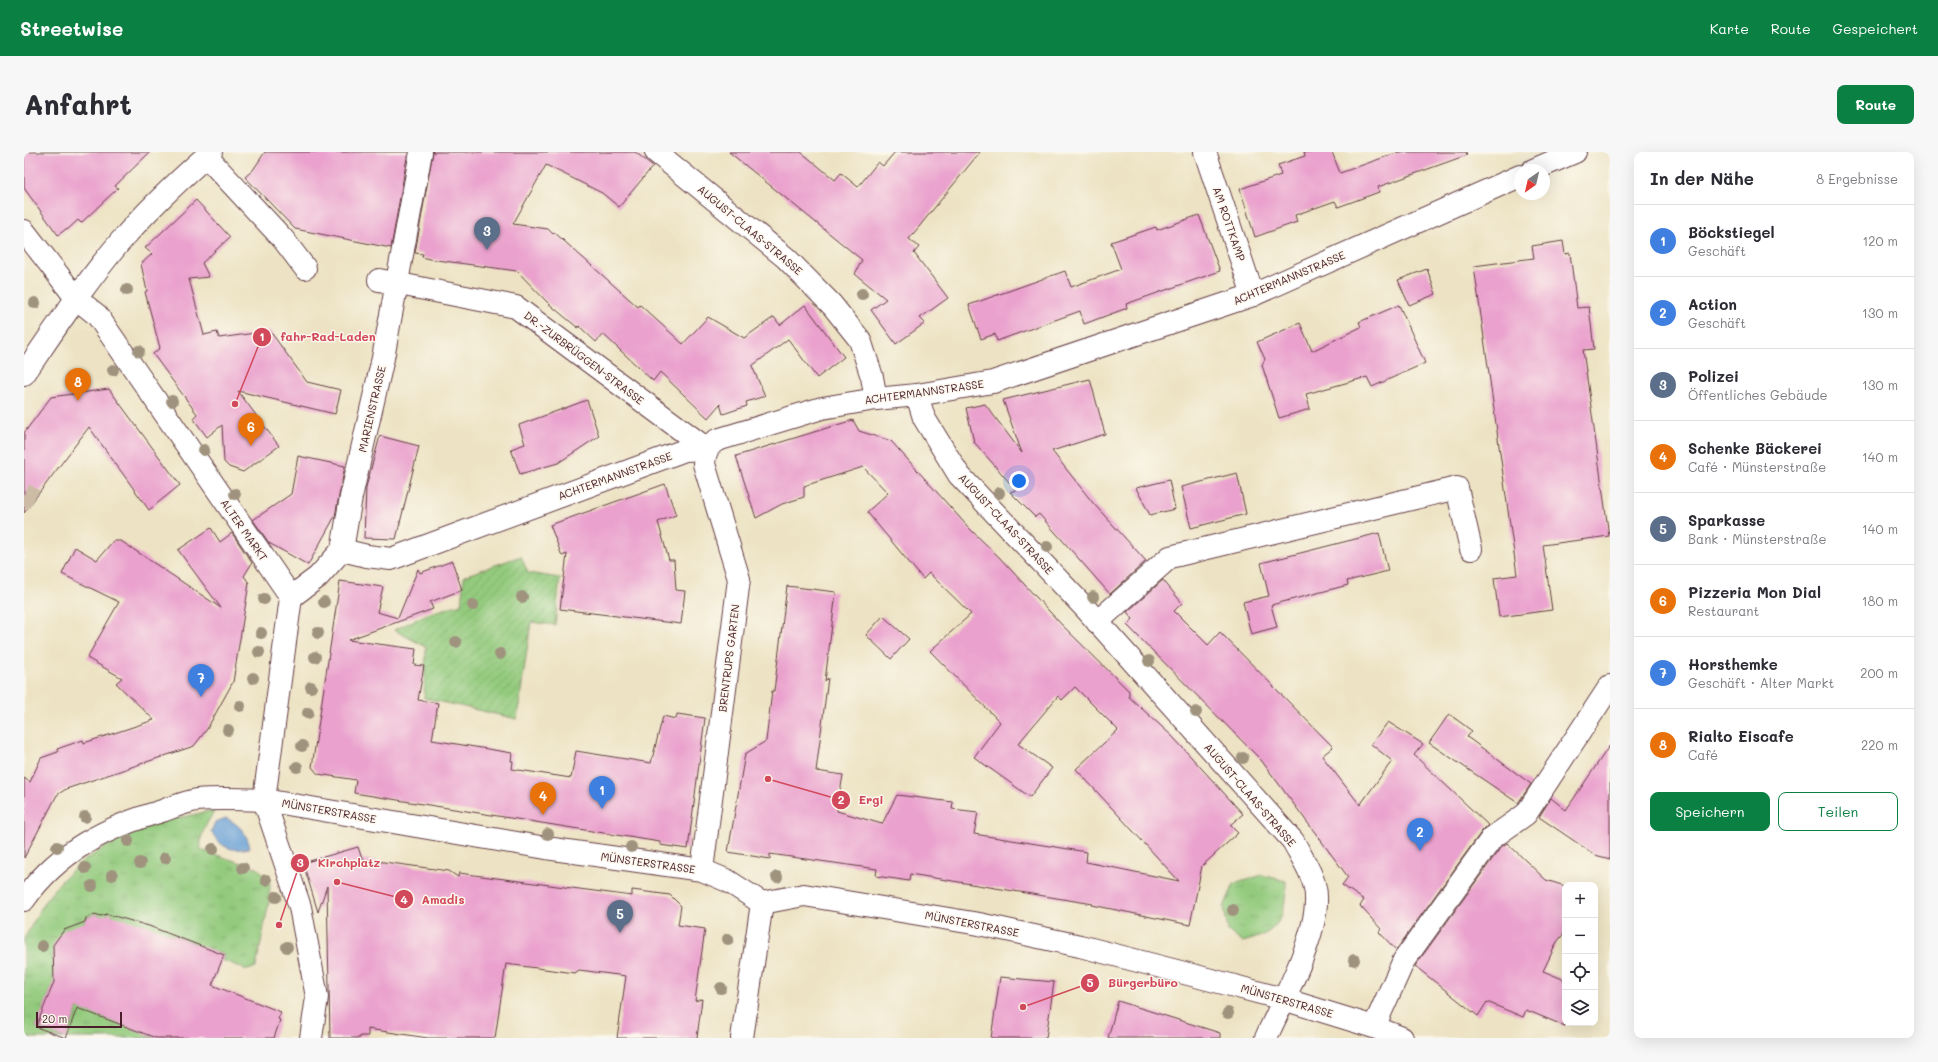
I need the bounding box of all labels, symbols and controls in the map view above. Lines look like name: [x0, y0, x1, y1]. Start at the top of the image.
text: Streetwise: [20, 16, 123, 41]
text: Karte: [1710, 19, 1749, 38]
text: Route: [1771, 19, 1811, 38]
text: Gespeichert: [1833, 19, 1918, 38]
button: Route: [1837, 85, 1914, 124]
text: Anfahrt: [24, 86, 132, 122]
north arrow: [1514, 164, 1550, 200]
text: In der Nähe: [1650, 167, 1754, 189]
text: 8 Ergebnisse: [1816, 170, 1898, 187]
street label: AUGUST-CLAAS-STRASSE: [695, 181, 806, 278]
street label: AM ROTTKAMP: [1210, 185, 1249, 263]
pin: 3: [474, 217, 500, 250]
text: Böckstiegel: [1688, 222, 1774, 242]
text: 1: [1660, 232, 1666, 249]
text: 120 m: [1862, 232, 1898, 249]
text: Geschäft: [1688, 242, 1746, 259]
street label: ACHTERMANNSTRASSE: [1230, 247, 1347, 308]
text: Action: [1688, 294, 1737, 314]
text: 2: [1659, 304, 1667, 321]
text: 130 m: [1862, 304, 1898, 321]
street label: DR.-ZURBRÜGGEN-STRASSE: [521, 308, 647, 408]
text: Geschäft: [1688, 314, 1746, 331]
callout: fahr-Rad-Laden: [252, 325, 383, 349]
text: 1: [259, 328, 265, 344]
text: fahr-Rad-Laden: [280, 328, 376, 344]
street label: MARIENSTRASSE: [354, 364, 389, 454]
text: Polizei: [1688, 366, 1739, 386]
pin: 8: [65, 368, 91, 401]
street label: ACHTERMANNSTRASSE: [863, 376, 985, 407]
text: 3: [1659, 376, 1667, 393]
text: 130 m: [1862, 376, 1898, 393]
text: Öffentliches Gebäude: [1688, 386, 1828, 403]
pin: 6: [238, 413, 264, 446]
text: Schenke Bäckerei: [1688, 438, 1822, 458]
street label: ACHTERMANNSTRASSE: [556, 448, 674, 503]
text: 4: [1659, 448, 1667, 465]
text: 140 m: [1862, 448, 1898, 465]
text: Café · Münsterstraße: [1688, 458, 1826, 475]
street label: AUGUST-CLAAS-STRASSE: [956, 470, 1057, 577]
your location: [1009, 471, 1029, 491]
street label: ALTER MARKT: [217, 496, 271, 564]
text: Sparkasse: [1688, 510, 1765, 530]
text: 5: [1659, 520, 1667, 537]
text: 140 m: [1862, 520, 1898, 537]
text: Bank · Münsterstraße: [1688, 530, 1827, 547]
text: Pizzeria Mon Dial: [1688, 582, 1821, 602]
text: 6: [1659, 592, 1667, 609]
text: 180 m: [1862, 592, 1898, 609]
text: Restaurant: [1688, 602, 1759, 619]
street label: BRENTRUPS GARTEN: [714, 603, 743, 713]
text: Horsthemke: [1688, 654, 1778, 674]
pin: 7: [188, 664, 214, 697]
text: 7: [1659, 664, 1667, 681]
text: 200 m: [1860, 664, 1898, 681]
text: Geschäft · Alter Markt: [1688, 674, 1834, 691]
text: Rialto Eiscafe: [1688, 726, 1794, 746]
text: 8: [1659, 736, 1667, 753]
text: 220 m: [1861, 736, 1898, 753]
street label: AUGUST-CLAAS-STRASSE: [1201, 740, 1300, 850]
text: Café: [1688, 746, 1718, 763]
pin: 1: [589, 776, 615, 809]
pin: 4: [530, 782, 556, 815]
callout: Ergi: [831, 788, 892, 812]
text: 2: [838, 791, 845, 807]
text: Ergi: [858, 791, 884, 807]
button: Speichern: [1650, 792, 1770, 831]
button: Teilen: [1778, 792, 1898, 831]
street label: MÜNSTERSTRASSE: [281, 795, 377, 826]
pin: 2: [1407, 818, 1433, 851]
street label: MÜNSTERSTRASSE: [600, 848, 696, 877]
callout: Kirchplatz: [290, 851, 389, 875]
text: 3: [296, 854, 304, 870]
text: Kirchplatz: [318, 854, 381, 870]
map controls: [1562, 882, 1598, 1026]
button: +: [1562, 882, 1598, 918]
callout: Amadis: [394, 887, 472, 911]
text: 4: [400, 891, 408, 907]
text: Amadis: [422, 891, 464, 907]
pin: 5: [607, 900, 633, 933]
street label: MÜNSTERSTRASSE: [924, 907, 1020, 940]
button: −: [1562, 918, 1598, 954]
button: locate: [1562, 954, 1598, 990]
callout: Bürgerbüro: [1080, 971, 1186, 995]
text: 5: [1086, 974, 1094, 990]
text: Bürgerbüro: [1108, 974, 1178, 990]
street label: MÜNSTERSTRASSE: [1239, 980, 1335, 1021]
button: layers: [1562, 990, 1598, 1026]
scale bar: [36, 1010, 122, 1029]
text: 20 m: [42, 1011, 67, 1026]

